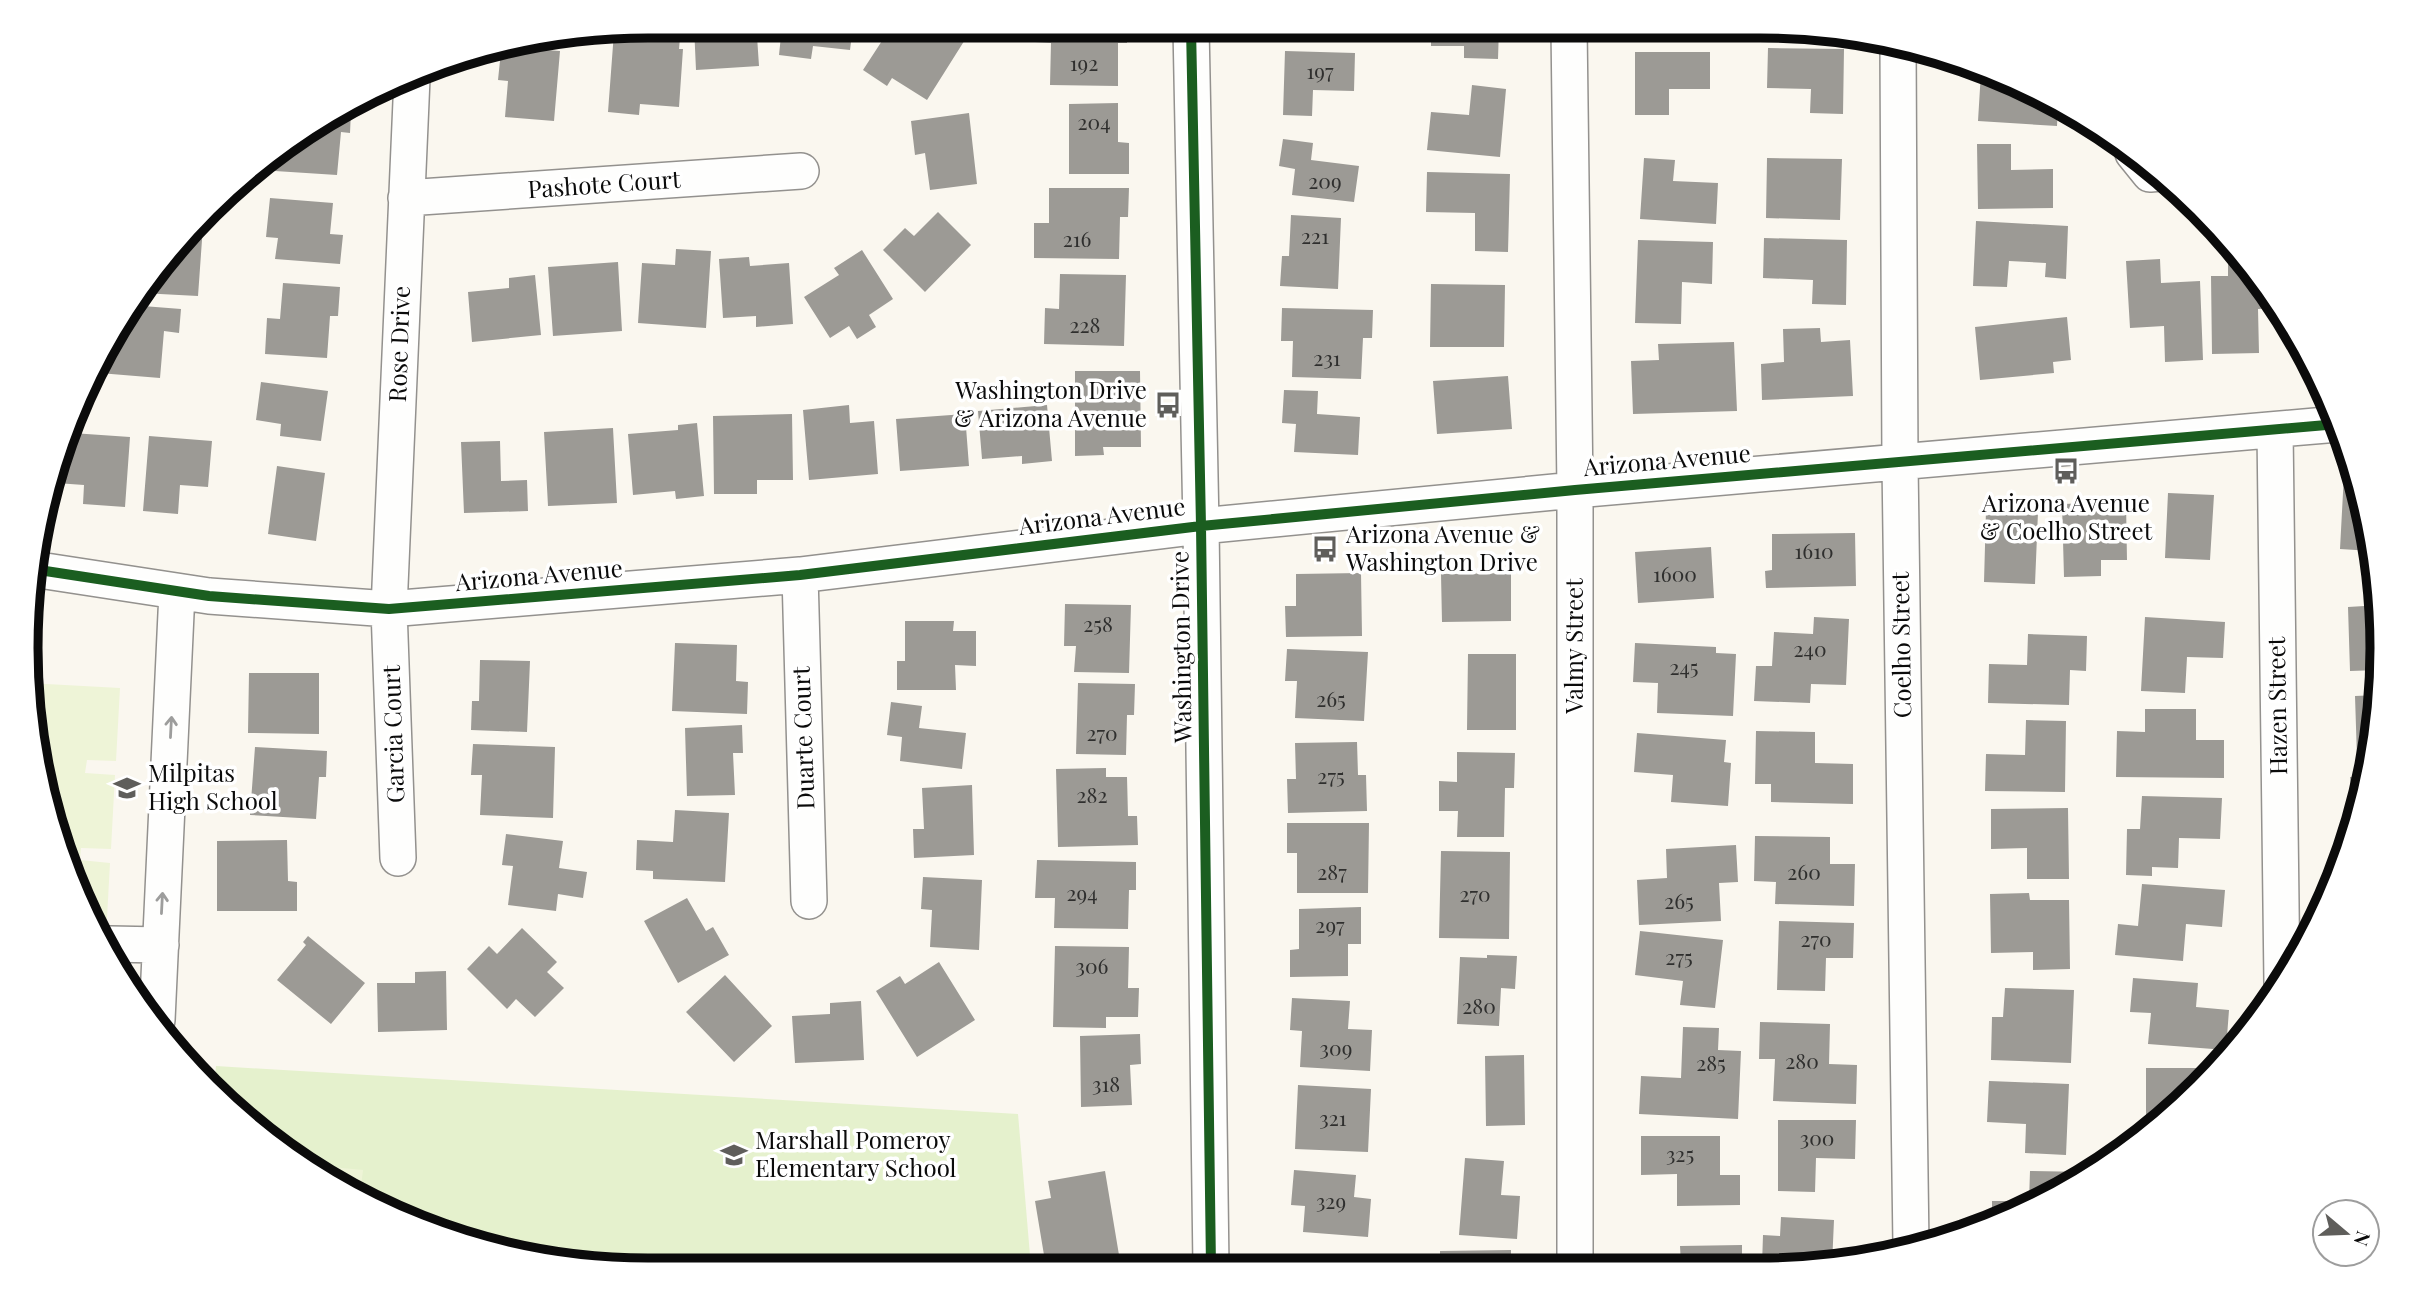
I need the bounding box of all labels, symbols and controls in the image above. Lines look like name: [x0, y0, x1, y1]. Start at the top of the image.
house number: 192: [1070, 48, 1098, 76]
house number: 197: [1307, 56, 1334, 84]
house number: 204: [1077, 107, 1111, 135]
street label: Pashote Court: [526, 162, 682, 204]
house number: 209: [1308, 166, 1342, 194]
house number: 221: [1301, 221, 1329, 249]
house number: 216: [1063, 224, 1091, 252]
street label: Rose Drive: [380, 285, 416, 403]
house number: 228: [1069, 310, 1101, 338]
house number: 231: [1313, 343, 1341, 371]
place label: Washington Drive & Arizona Avenue: [954, 373, 1147, 433]
bus stop icon: Washington Drive & Arizona Avenue: [1153, 390, 1183, 420]
street label: Arizona Avenue: [1581, 436, 1752, 482]
bus stop icon: Arizona Avenue & Coelho Street: [2051, 456, 2081, 486]
place label: Arizona Avenue & Coelho Street: [1980, 486, 2153, 546]
street label: Arizona Avenue: [1016, 489, 1187, 541]
place label: Arizona Avenue & Washington Drive: [1345, 517, 1540, 577]
bus stop icon: Arizona Avenue & Washington Drive: [1310, 534, 1340, 564]
house number: 1610: [1795, 536, 1834, 564]
street label: Arizona Avenue: [453, 551, 624, 597]
street label: Washington Drive: [1162, 551, 1198, 744]
house number: 1600: [1653, 559, 1697, 587]
street label: Coelho Street: [1883, 571, 1917, 718]
street label: Valmy Street: [1557, 578, 1589, 715]
house number: 258: [1083, 609, 1113, 637]
house number: 240: [1793, 634, 1827, 662]
street label: Hazen Street: [2259, 636, 2293, 775]
house number: 245: [1669, 652, 1699, 680]
street label: Garcia Court: [374, 664, 410, 804]
street label: Duarte Court: [783, 665, 820, 810]
house number: 265: [1316, 684, 1346, 712]
one-way arrow: [164, 716, 177, 739]
house number: 270: [1086, 718, 1118, 746]
place label: Milpitas High School: [148, 756, 278, 816]
house number: 275: [1317, 761, 1345, 789]
school or university icon: Milpitas High School: [112, 773, 142, 803]
house number: 282: [1076, 780, 1108, 808]
house number: 287: [1317, 857, 1347, 885]
house number: 260: [1787, 857, 1821, 885]
house number: 294: [1066, 878, 1098, 906]
house number: 270: [1459, 879, 1491, 907]
house number: 265: [1664, 886, 1694, 914]
one-way arrow: [156, 892, 169, 915]
house number: 297: [1315, 910, 1345, 938]
house number: 270: [1800, 924, 1832, 952]
house number: 275: [1665, 942, 1693, 970]
house number: 306: [1076, 951, 1109, 979]
house number: 280: [1462, 991, 1496, 1019]
house number: 309: [1320, 1033, 1352, 1061]
house number: 280: [1785, 1046, 1819, 1074]
house number: 285: [1696, 1048, 1726, 1076]
house number: 318: [1092, 1069, 1120, 1097]
house number: 321: [1319, 1103, 1347, 1131]
place label: Marshall Pomeroy Elementary School: [755, 1123, 957, 1183]
house number: 300: [1800, 1123, 1834, 1151]
house number: 325: [1666, 1139, 1694, 1167]
school or university icon: Marshall Pomeroy Elementary School: [719, 1140, 749, 1170]
house number: 329: [1316, 1186, 1346, 1214]
north arrow: [2311, 1198, 2381, 1268]
text: N: [2348, 1228, 2378, 1250]

